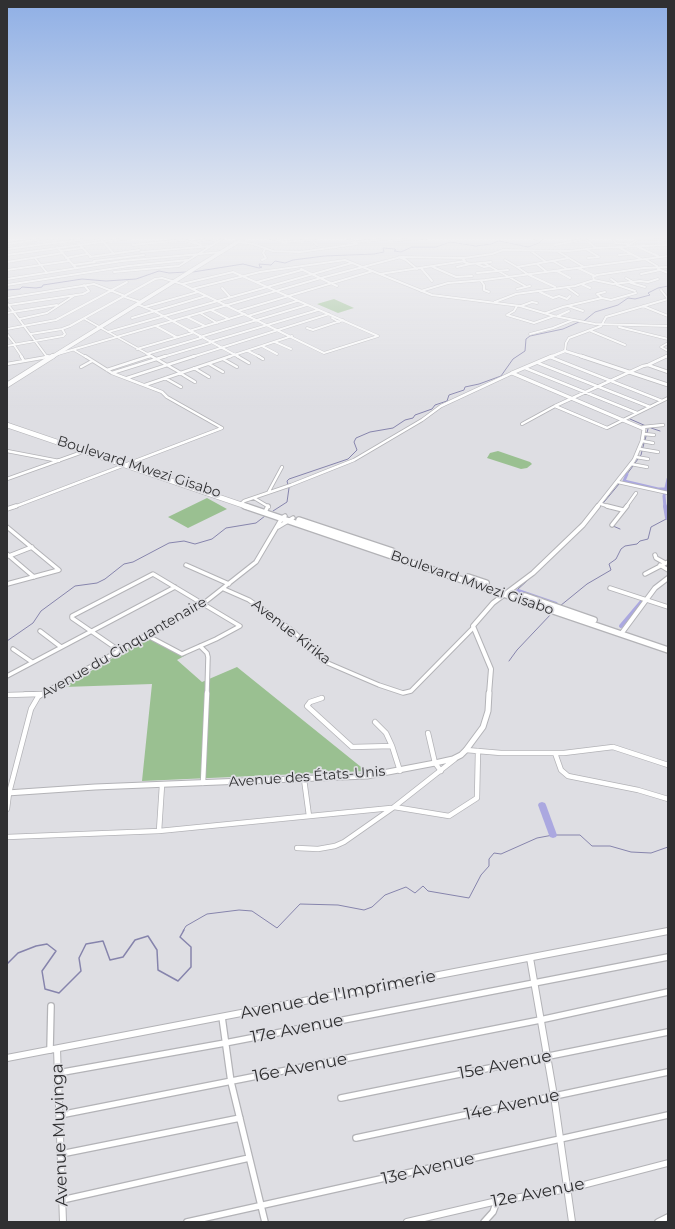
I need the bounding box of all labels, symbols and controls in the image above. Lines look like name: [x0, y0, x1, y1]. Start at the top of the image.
street label: Boulevard Mwezi Gisabo: [55, 433, 223, 501]
street label: Boulevard Mwezi Gisabo: [388, 547, 556, 619]
street label: Avenue du Cinquantenaire: [38, 594, 210, 702]
street label: Avenue Kirika: [248, 596, 334, 668]
street label: Avenue des États-Unis: [228, 763, 386, 791]
street label: Avenue de l'Imprimerie: [239, 966, 437, 1024]
street label: 17e Avenue: [249, 1010, 345, 1048]
street label: 15e Avenue: [457, 1046, 553, 1084]
street label: 16e Avenue: [251, 1049, 349, 1087]
street label: Avenue Muyinga: [47, 1063, 73, 1207]
street label: 14e Avenue: [463, 1085, 561, 1125]
street label: 13e Avenue: [380, 1148, 476, 1190]
street label: 12e Avenue: [490, 1174, 586, 1212]

